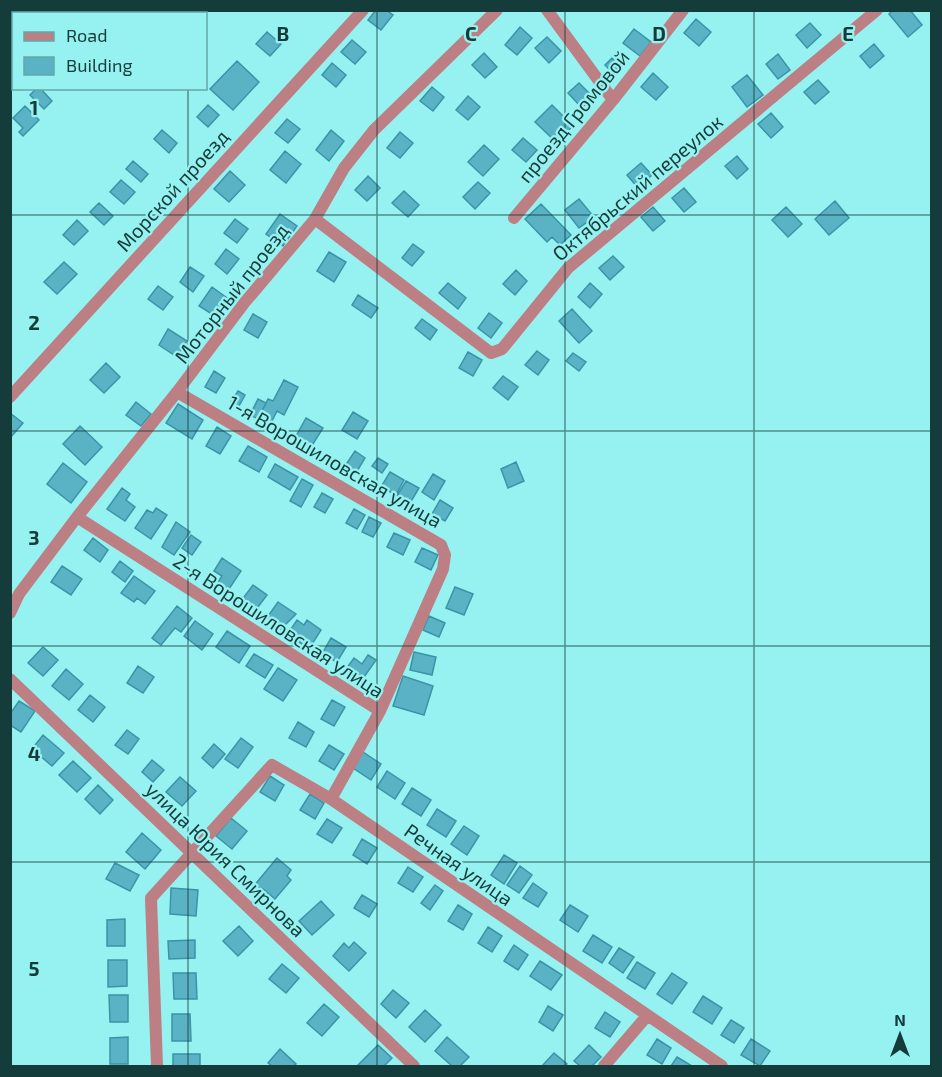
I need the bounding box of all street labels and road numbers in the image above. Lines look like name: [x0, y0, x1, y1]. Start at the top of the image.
street label: проезд Громовой: [512, 45, 634, 187]
street label: Октябрьский переулок: [547, 109, 728, 266]
street label: Морской проезд: [111, 124, 233, 256]
street label: Моторный проезд: [169, 218, 293, 368]
street label: 1-я Ворошиловская улица: [223, 390, 446, 533]
street label: 2-я Ворошиловская улица: [168, 548, 389, 703]
street label: улица Юрия Смирнова: [141, 777, 311, 942]
street label: Речная улица: [400, 818, 518, 911]

